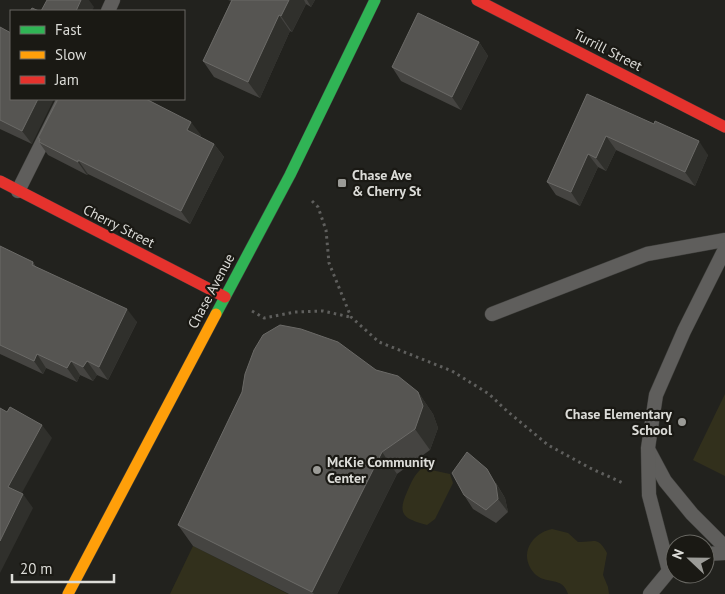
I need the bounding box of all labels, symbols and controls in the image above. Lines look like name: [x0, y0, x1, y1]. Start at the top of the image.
legend: [10, 10, 185, 100]
text: Fast: [55, 20, 82, 39]
street label: Turrill Street: [571, 25, 646, 75]
text: Slow: [55, 45, 86, 64]
text: Jam: [54, 70, 79, 89]
place label: Chase Ave & Cherry St: [352, 166, 421, 200]
marker: Chase Ave & Cherry St: [336, 177, 348, 189]
street label: Cherry Street: [80, 200, 158, 252]
street label: Chase Avenue: [184, 250, 238, 332]
place label: Chase Elementary School: [565, 405, 673, 439]
marker: Chase Elementary School: [676, 416, 688, 428]
place label: McKie Community Center: [327, 453, 435, 487]
marker: McKie Community Center: [311, 464, 323, 476]
north arrow: [665, 534, 715, 584]
text: N: [668, 546, 688, 562]
scale bar: [12, 552, 115, 584]
text: 20 m: [20, 559, 53, 578]

